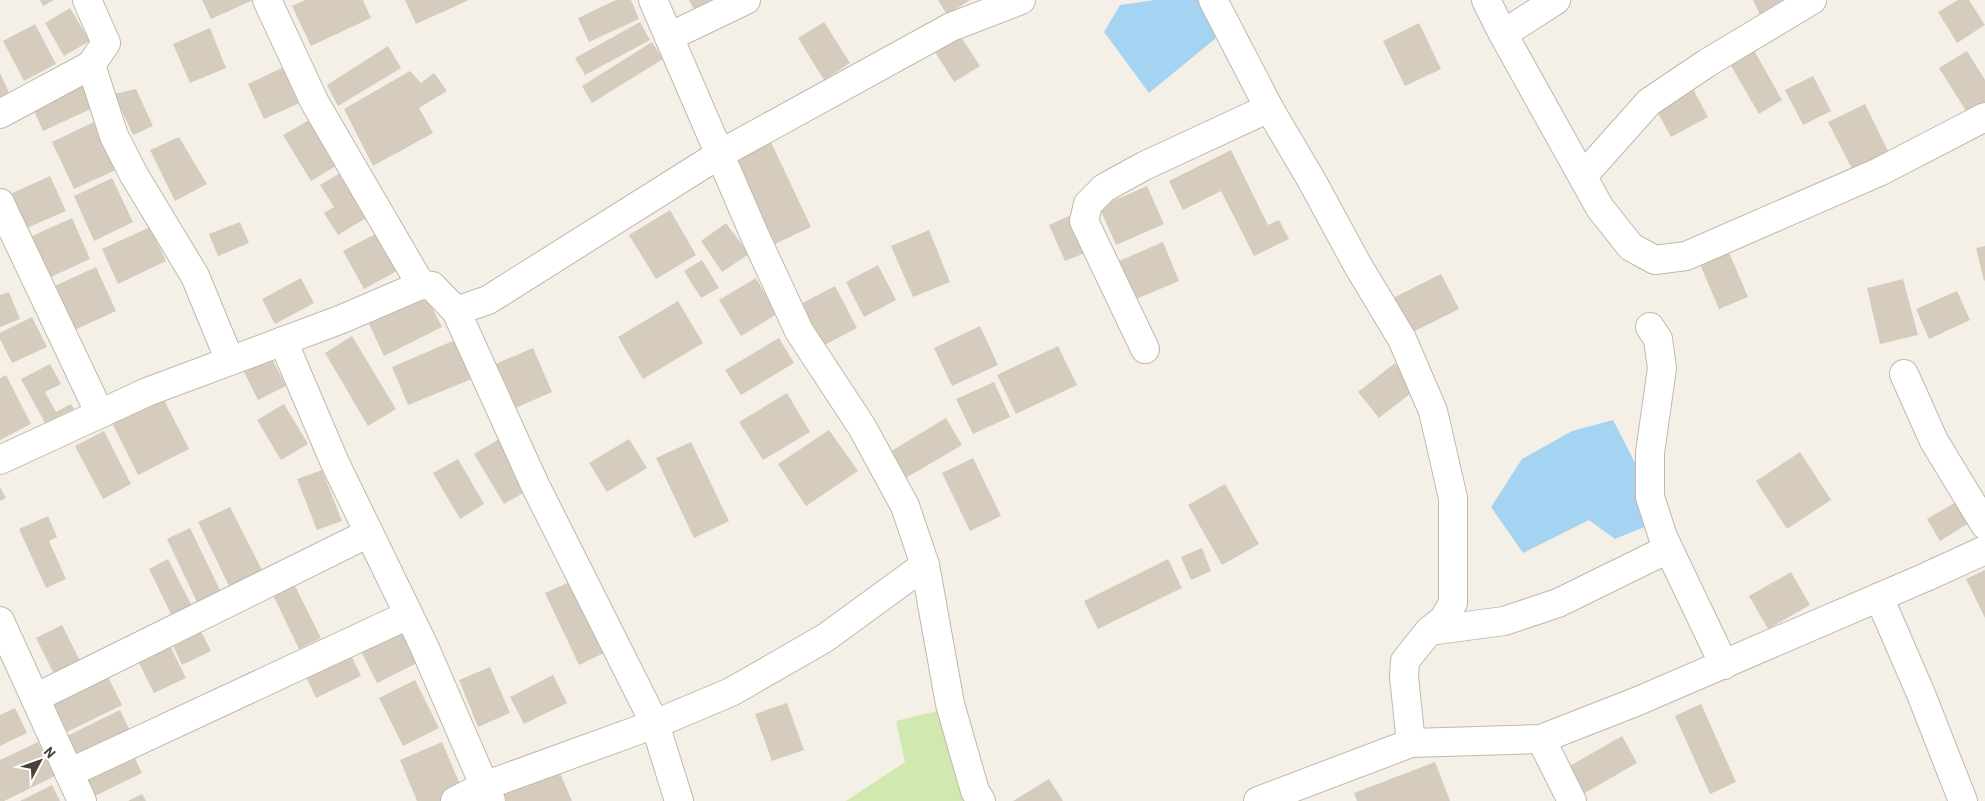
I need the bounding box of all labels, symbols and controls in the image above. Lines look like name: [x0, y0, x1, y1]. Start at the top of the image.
north arrow: [15, 736, 65, 786]
text: N: [41, 743, 60, 761]

